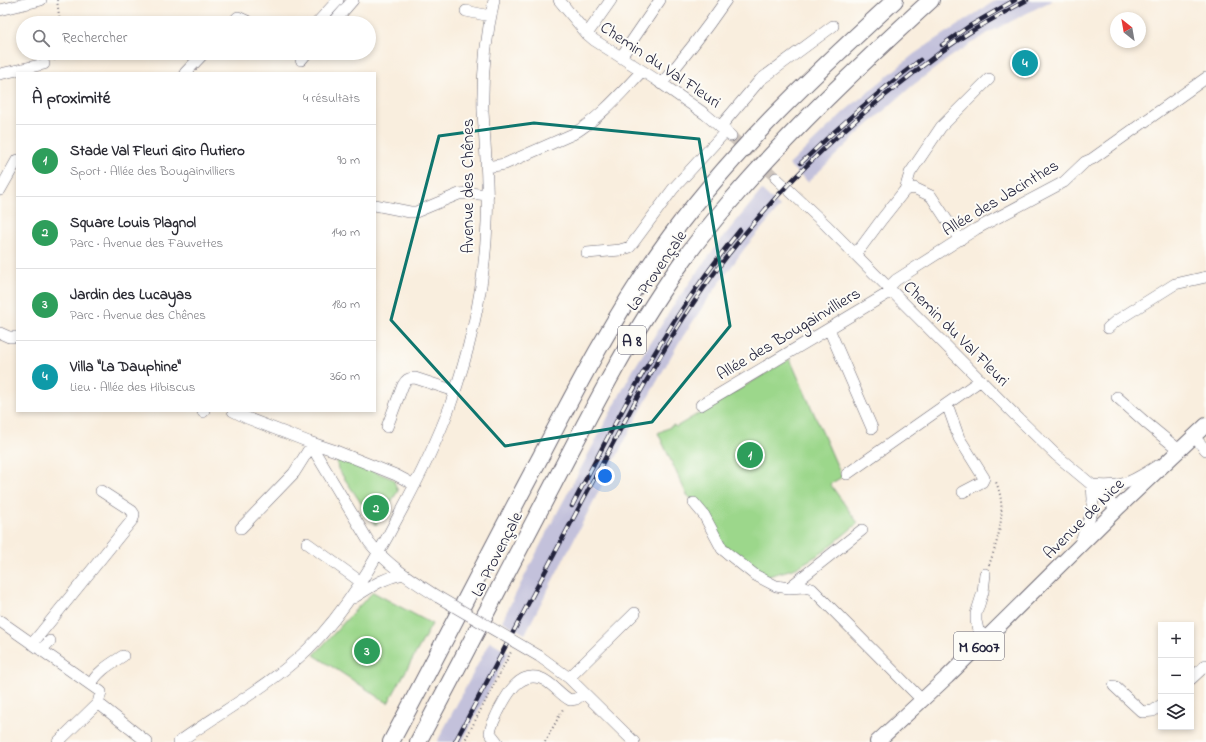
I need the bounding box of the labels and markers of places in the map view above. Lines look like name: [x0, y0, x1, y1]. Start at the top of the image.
pin: 4: [1012, 48, 1038, 78]
pin: 1: [737, 440, 763, 470]
pin: 2: [363, 493, 389, 523]
pin: 3: [354, 636, 380, 666]

